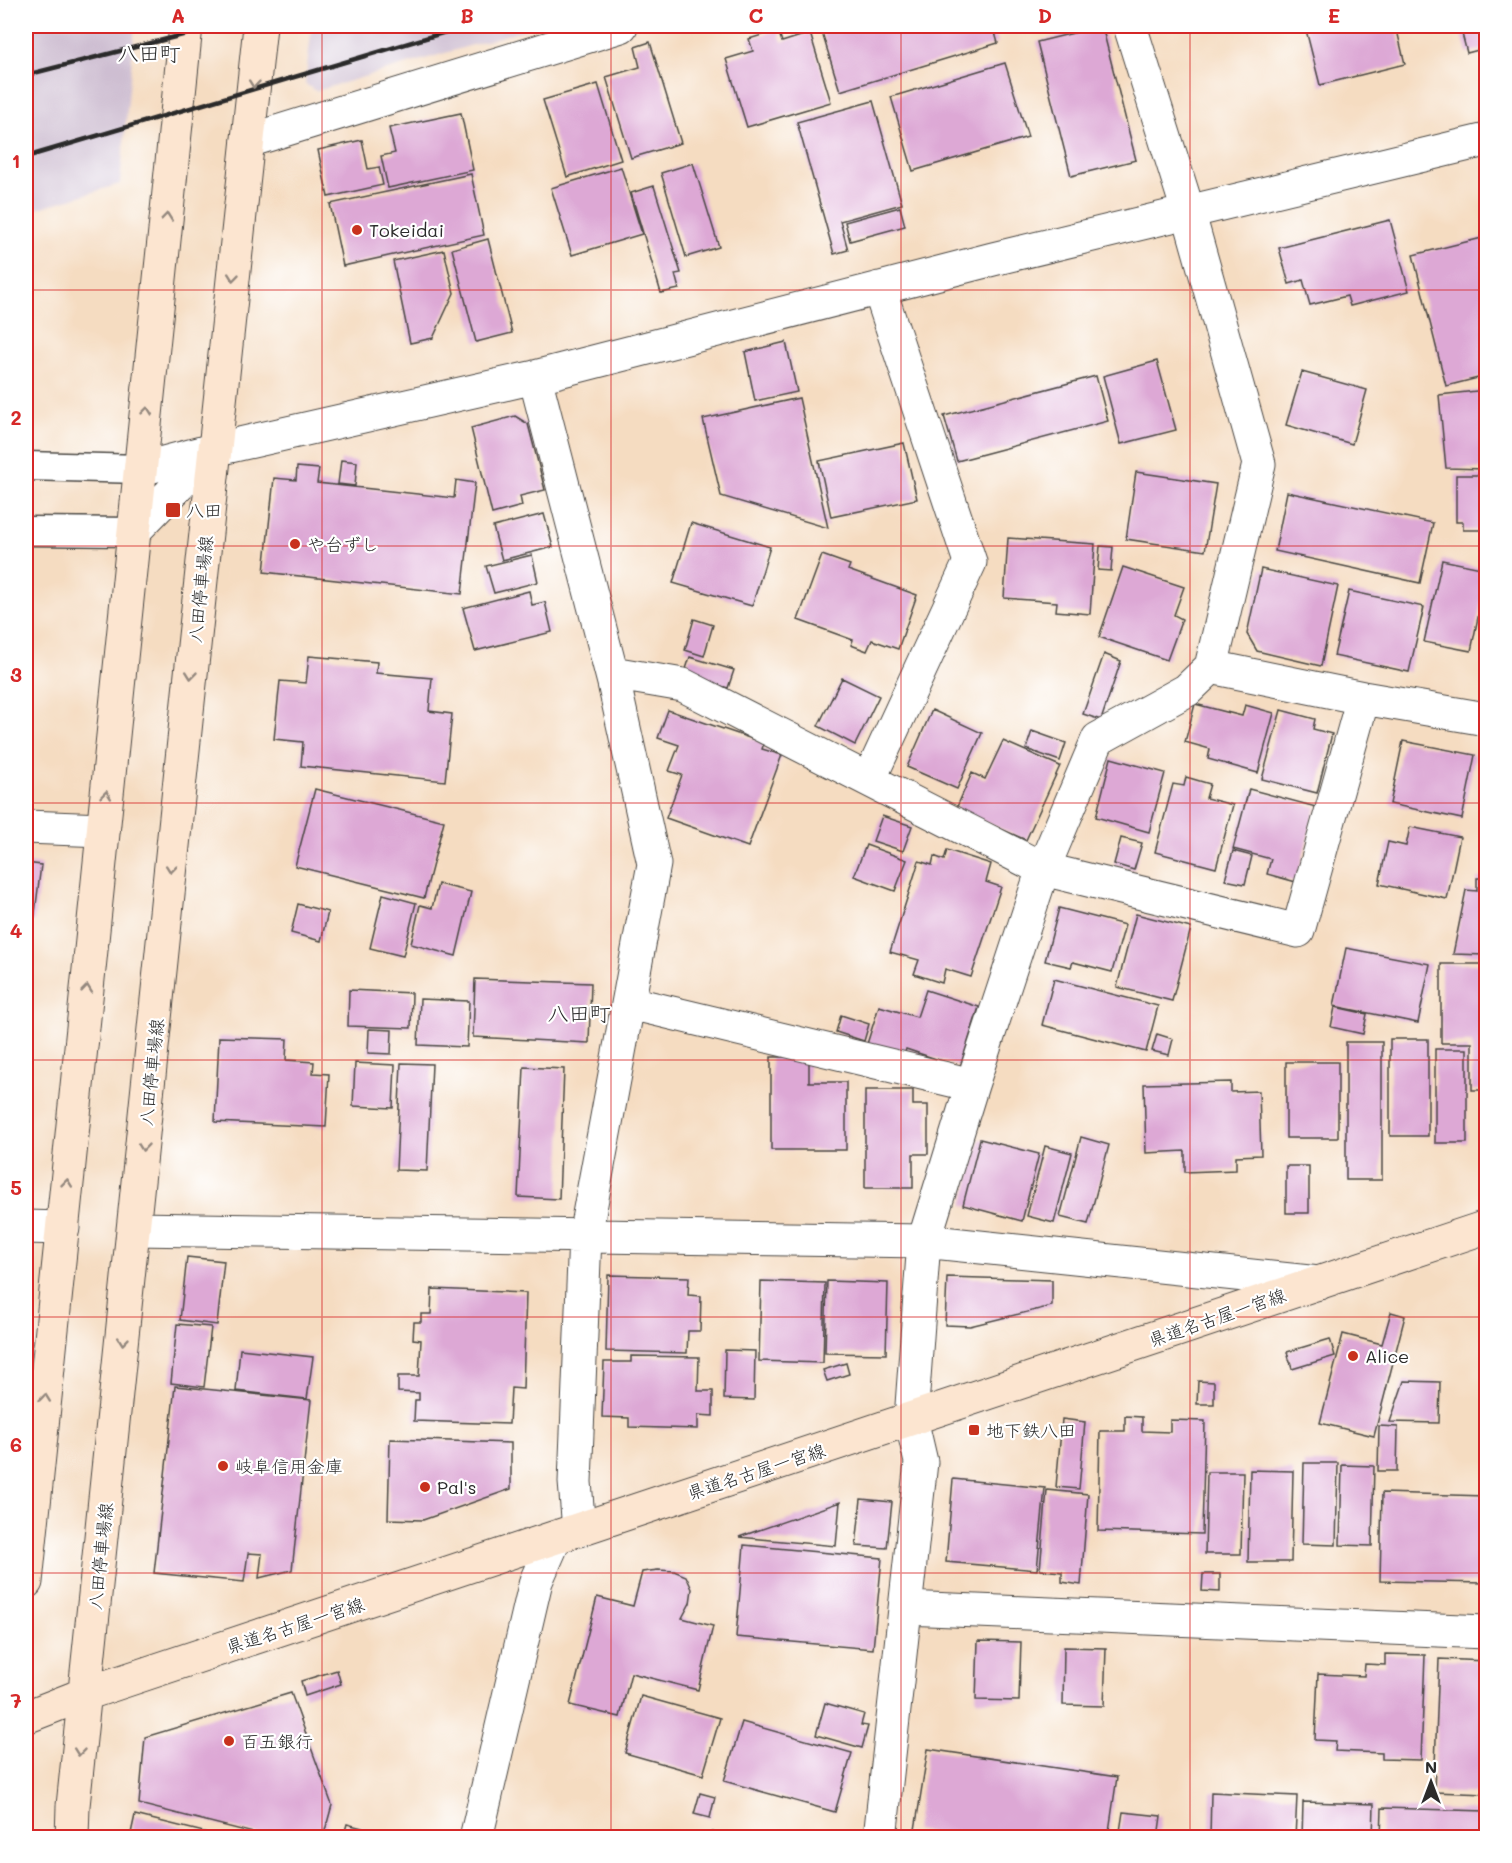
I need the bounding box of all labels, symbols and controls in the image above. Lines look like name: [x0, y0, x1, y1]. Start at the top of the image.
text: A: [171, 2, 185, 28]
text: B: [460, 2, 474, 28]
text: C: [749, 2, 764, 28]
text: D: [1038, 2, 1052, 28]
text: E: [1328, 2, 1340, 28]
district label: 八田町: [118, 39, 181, 66]
one-way arrow: [248, 79, 261, 88]
text: 1: [12, 147, 20, 173]
one-way arrow: [160, 212, 173, 222]
place label: Tokeidai: [369, 218, 444, 242]
marker: Tokeidai: [350, 223, 364, 237]
one-way arrow: [227, 273, 240, 282]
text: 2: [10, 404, 22, 430]
one-way arrow: [140, 406, 153, 416]
place label: 八田: [186, 498, 222, 522]
marker: 八田: [164, 501, 182, 519]
place label: や台ずし: [307, 532, 379, 556]
street label: 八田停車場線: [182, 534, 218, 644]
marker: や台ずし: [288, 537, 302, 551]
text: 3: [10, 661, 22, 687]
one-way arrow: [185, 671, 198, 680]
one-way arrow: [99, 791, 112, 800]
one-way arrow: [165, 865, 178, 874]
text: 4: [10, 917, 23, 943]
one-way arrow: [80, 985, 93, 994]
district label: 八田町: [548, 999, 611, 1026]
street label: 八田停車場線: [133, 1017, 169, 1127]
one-way arrow: [137, 1142, 150, 1152]
text: 5: [10, 1174, 22, 1200]
one-way arrow: [60, 1179, 73, 1188]
street label: 県道名古屋一宮線: [1145, 1282, 1289, 1352]
one-way arrow: [117, 1336, 130, 1345]
place label: Alice: [1365, 1344, 1409, 1368]
marker: Alice: [1346, 1349, 1360, 1363]
one-way arrow: [38, 1394, 51, 1403]
place label: 地下鉄八田: [986, 1418, 1076, 1442]
marker: 地下鉄八田: [967, 1423, 981, 1437]
text: 6: [10, 1431, 22, 1457]
street label: 県道名古屋一宮線: [684, 1437, 828, 1505]
place label: 岐阜信用金庫: [235, 1454, 343, 1478]
marker: 岐阜信用金庫: [216, 1459, 230, 1473]
place label: Pal's: [437, 1475, 476, 1499]
marker: Pal's: [418, 1480, 432, 1494]
street label: 八田停車場線: [82, 1501, 118, 1611]
street label: 県道名古屋一宮線: [223, 1591, 367, 1659]
text: 7: [10, 1687, 22, 1713]
place label: 百五銀行: [241, 1729, 313, 1753]
marker: 百五銀行: [222, 1734, 236, 1748]
one-way arrow: [73, 1748, 86, 1757]
north arrow: [1401, 1752, 1461, 1812]
text: N: [1425, 1756, 1437, 1777]

